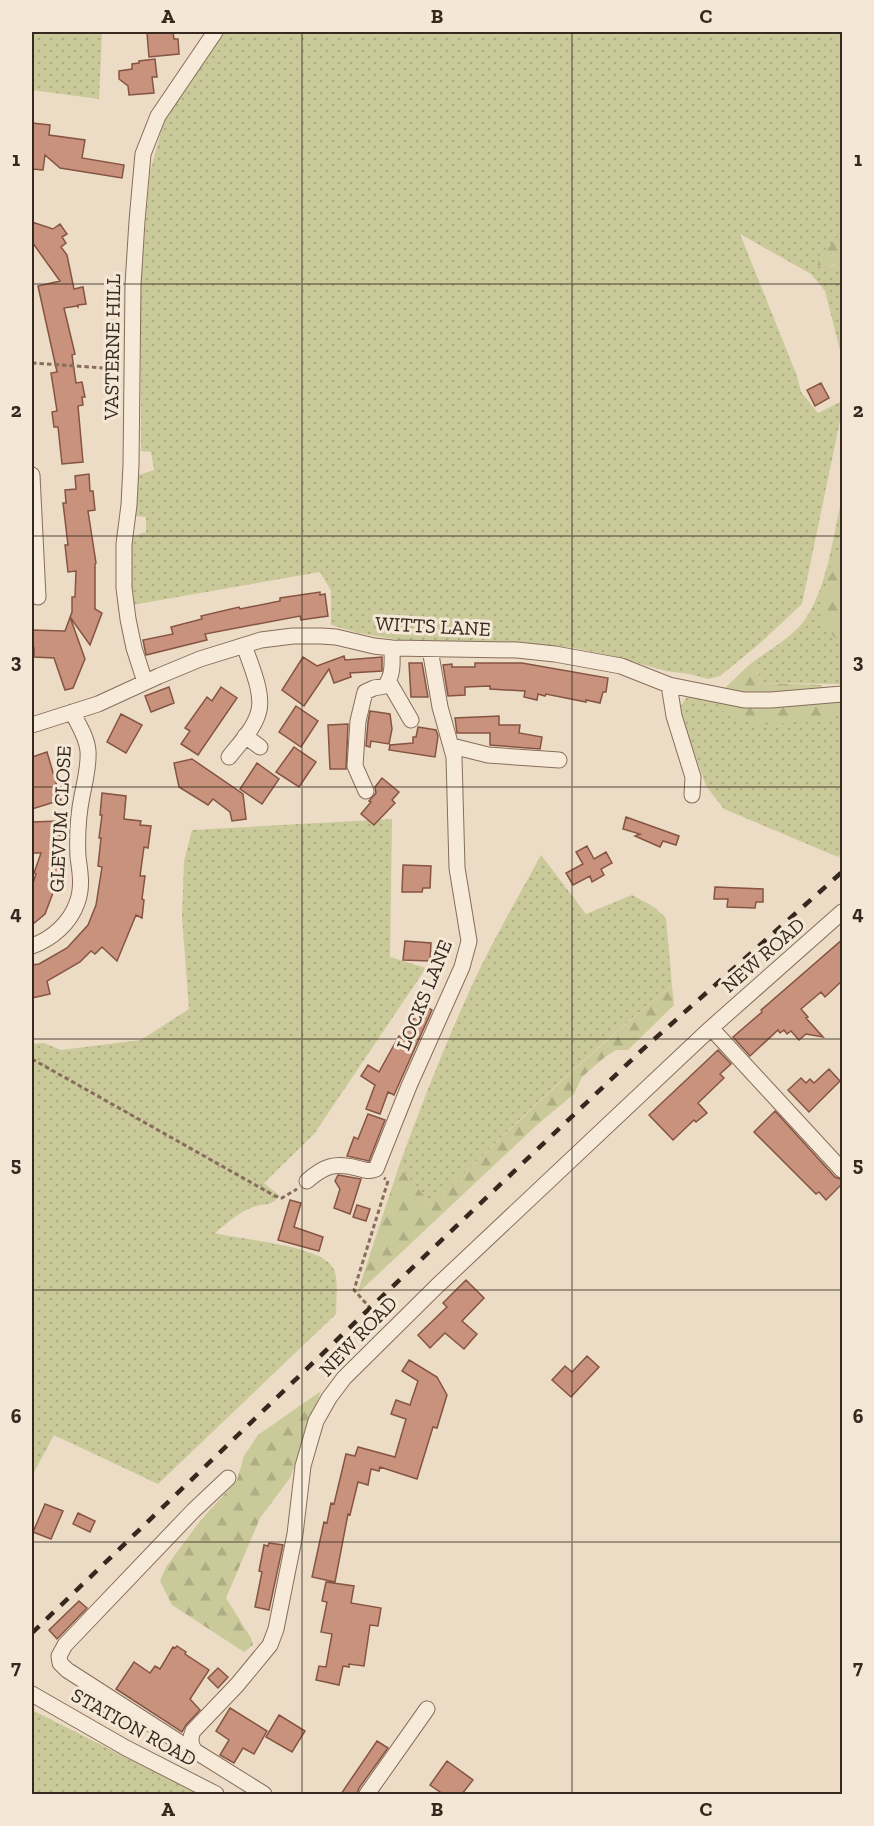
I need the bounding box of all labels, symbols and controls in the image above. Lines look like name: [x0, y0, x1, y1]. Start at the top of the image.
text: A: [161, 4, 175, 28]
text: B: [431, 4, 443, 28]
text: C: [700, 4, 713, 28]
text: 1: [12, 147, 20, 171]
text: 1: [854, 147, 862, 171]
street label: VASTERNE HILL: [99, 274, 125, 421]
text: 2: [11, 398, 22, 422]
text: 2: [853, 398, 864, 422]
street label: WITTS LANE: [375, 611, 491, 641]
text: 3: [11, 649, 22, 673]
text: 3: [853, 649, 864, 673]
street label: GLEVUM CLOSE: [44, 745, 76, 893]
text: 4: [10, 901, 22, 925]
text: 4: [852, 901, 864, 925]
street label: NEW ROAD: [717, 912, 809, 998]
street label: LOCKS LANE: [391, 936, 457, 1054]
text: 5: [11, 1152, 21, 1176]
text: 5: [853, 1152, 863, 1176]
street label: NEW ROAD: [314, 1291, 402, 1381]
text: 6: [11, 1404, 22, 1428]
text: 6: [853, 1404, 864, 1428]
text: 7: [11, 1655, 21, 1679]
text: 7: [853, 1655, 863, 1679]
street label: STATION ROAD: [67, 1683, 201, 1771]
text: A: [161, 1797, 175, 1821]
text: B: [431, 1797, 443, 1821]
text: C: [700, 1797, 713, 1821]

